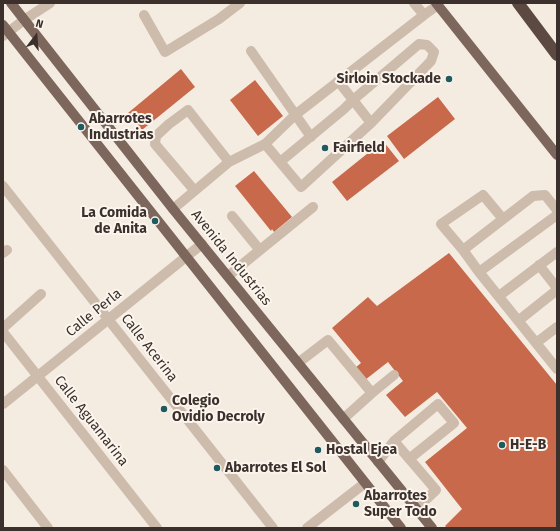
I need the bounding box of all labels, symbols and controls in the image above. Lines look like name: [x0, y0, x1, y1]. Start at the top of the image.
north arrow: [16, 16, 56, 56]
text: N: [34, 17, 45, 31]
place label: Sirloin Stockade: [336, 71, 441, 87]
marker: Sirloin Stockade: [444, 74, 454, 84]
place label: Abarrotes Industrias: [89, 111, 154, 144]
marker: Abarrotes Industrias: [76, 122, 86, 132]
place label: Fairfield: [333, 140, 385, 156]
marker: Fairfield: [320, 143, 330, 153]
place label: La Comida de Anita: [81, 205, 147, 238]
street label: Avenida Industrias: [187, 207, 275, 309]
marker: La Comida de Anita: [150, 216, 160, 226]
street label: Calle Perla: [63, 285, 125, 341]
street label: Calle Acerina: [117, 311, 181, 385]
street label: Calle Aguamarina: [50, 372, 132, 470]
place label: Colegio Ovidio Decroly: [172, 393, 265, 426]
marker: Colegio Ovidio Decroly: [159, 404, 169, 414]
place label: H-E-B: [510, 437, 546, 453]
marker: H-E-B: [497, 440, 507, 450]
place label: Hostal Ejea: [326, 442, 397, 458]
marker: Hostal Ejea: [313, 445, 323, 455]
place label: Abarrotes El Sol: [225, 460, 326, 476]
marker: Abarrotes El Sol: [212, 463, 222, 473]
place label: Abarrotes Super Todo: [364, 488, 437, 520]
marker: Abarrotes Super Todo: [351, 499, 361, 509]

